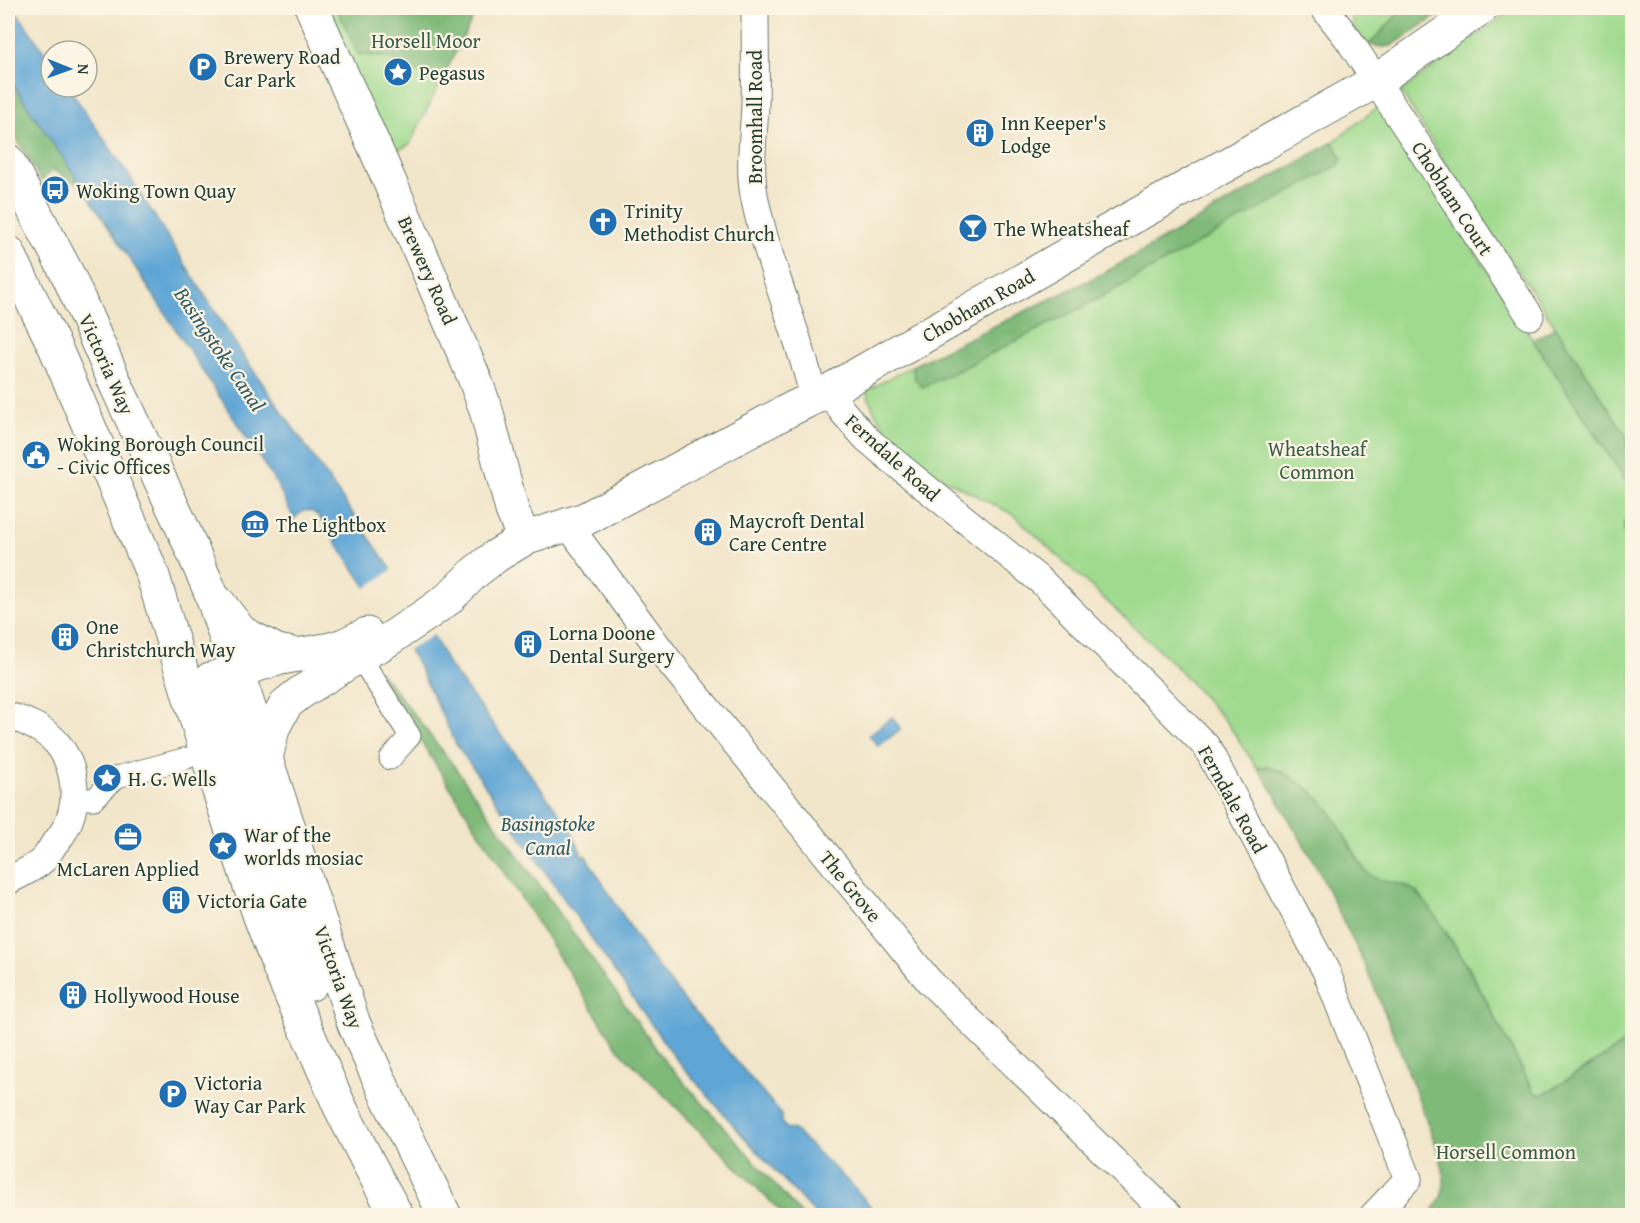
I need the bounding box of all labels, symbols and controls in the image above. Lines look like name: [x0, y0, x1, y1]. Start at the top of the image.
park label: Horsell Moor: [371, 26, 481, 55]
north arrow: [39, 39, 99, 99]
place label: Brewery Road Car Park: [224, 42, 341, 94]
street label: Broomhall Road: [740, 50, 769, 184]
parking icon: Brewery Road Car Park: [187, 51, 219, 83]
place icon: Pegasus: [382, 56, 414, 88]
place label: Pegasus: [419, 58, 485, 87]
text: N: [72, 64, 96, 75]
place label: Inn Keeper's Lodge: [1001, 108, 1106, 160]
building icon: Inn Keeper's Lodge: [964, 117, 996, 149]
street label: Chobham Court: [1405, 135, 1501, 261]
bus stop icon: Woking Town Quay: [39, 174, 71, 206]
place label: Woking Town Quay: [76, 176, 236, 205]
place label: Trinity Methodist Church: [624, 196, 775, 248]
church icon: Trinity Methodist Church: [587, 206, 619, 238]
street label: Brewery Road: [391, 211, 465, 329]
bar icon: The Wheatsheaf: [957, 212, 989, 244]
place label: The Wheatsheaf: [994, 214, 1131, 243]
street label: Chobham Road: [916, 261, 1040, 349]
water label: Basingstoke Canal: [166, 280, 273, 417]
street label: Victoria Way: [72, 309, 142, 419]
street label: Ferndale Road: [839, 406, 947, 508]
place label: Woking Borough Council - Civic Offices: [57, 429, 264, 481]
park label: Wheatsheaf Common: [1268, 434, 1369, 486]
public building icon: Woking Borough Council - Civic Offices: [20, 439, 52, 471]
place label: Maycroft Dental Care Centre: [729, 506, 865, 558]
museum icon: The Lightbox: [239, 508, 271, 540]
place label: The Lightbox: [276, 510, 387, 539]
building icon: Maycroft Dental Care Centre: [692, 516, 724, 548]
place label: One Christchurch Way: [86, 612, 235, 664]
place label: Lorna Doone Dental Surgery: [549, 618, 675, 670]
building icon: One Christchurch Way: [49, 621, 81, 653]
building icon: Lorna Doone Dental Surgery: [512, 628, 544, 660]
street label: Ferndale Road: [1191, 740, 1275, 858]
place icon: H. G. Wells: [91, 762, 123, 794]
place label: H. G. Wells: [128, 764, 216, 793]
water label: Basingstoke Canal: [500, 808, 595, 863]
place label: War of the worlds mosiac: [244, 820, 364, 872]
office icon: McLaren Applied: [112, 821, 144, 853]
place icon: War of the worlds mosiac: [207, 830, 239, 862]
street label: The Grove: [813, 844, 889, 928]
place label: McLaren Applied: [57, 854, 200, 883]
building icon: Victoria Gate: [160, 884, 192, 916]
place label: Victoria Gate: [197, 886, 307, 915]
street label: Victoria Way: [307, 921, 371, 1033]
building icon: Hollywood House: [57, 979, 89, 1011]
place label: Hollywood House: [94, 981, 240, 1010]
place label: Victoria Way Car Park: [194, 1068, 306, 1120]
parking icon: Victoria Way Car Park: [157, 1078, 189, 1110]
park label: Horsell Common: [1436, 1137, 1576, 1166]

